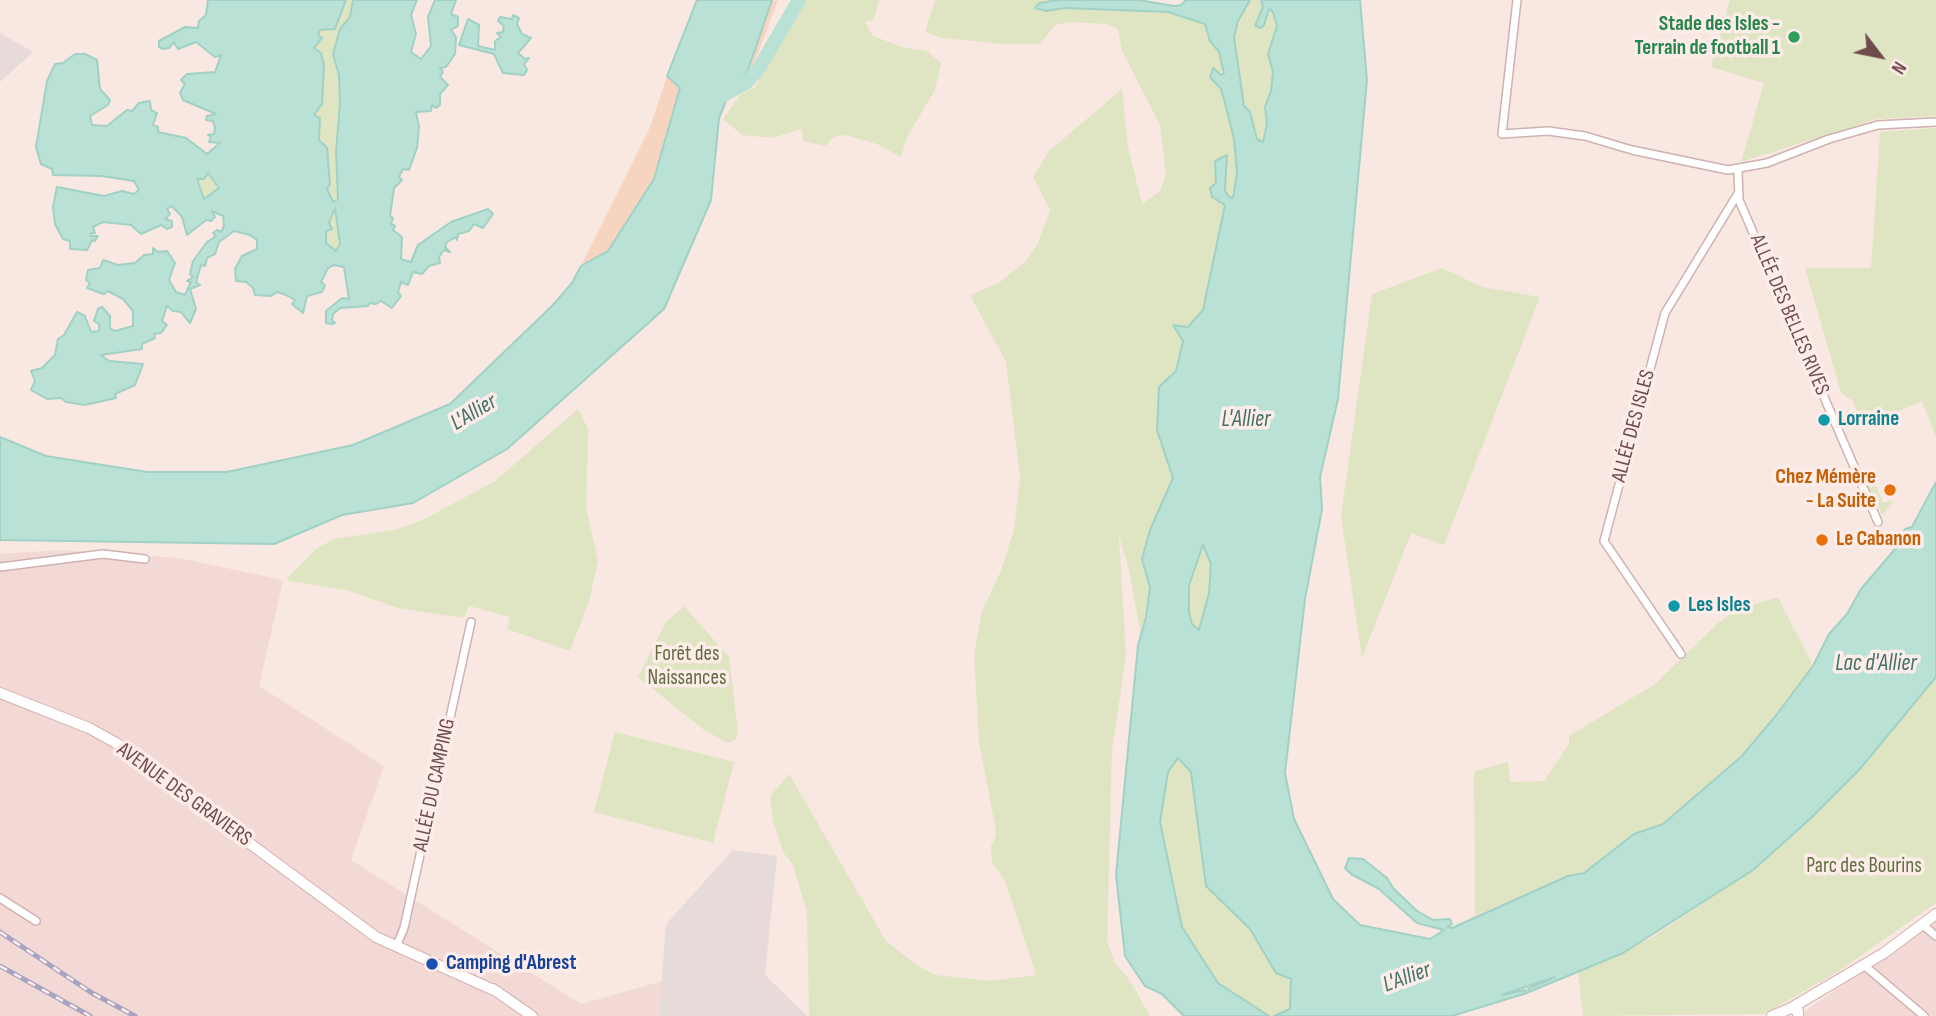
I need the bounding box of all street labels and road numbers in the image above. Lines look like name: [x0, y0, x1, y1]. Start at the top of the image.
street label: ALLÉE DES BELLES RIVES: [1744, 231, 1834, 399]
street label: ALLÉE DES ISLES: [1607, 367, 1661, 485]
street label: ALLÉE DU CAMPING: [409, 716, 461, 854]
street label: AVENUE DES GRAVIERS: [112, 738, 256, 852]

